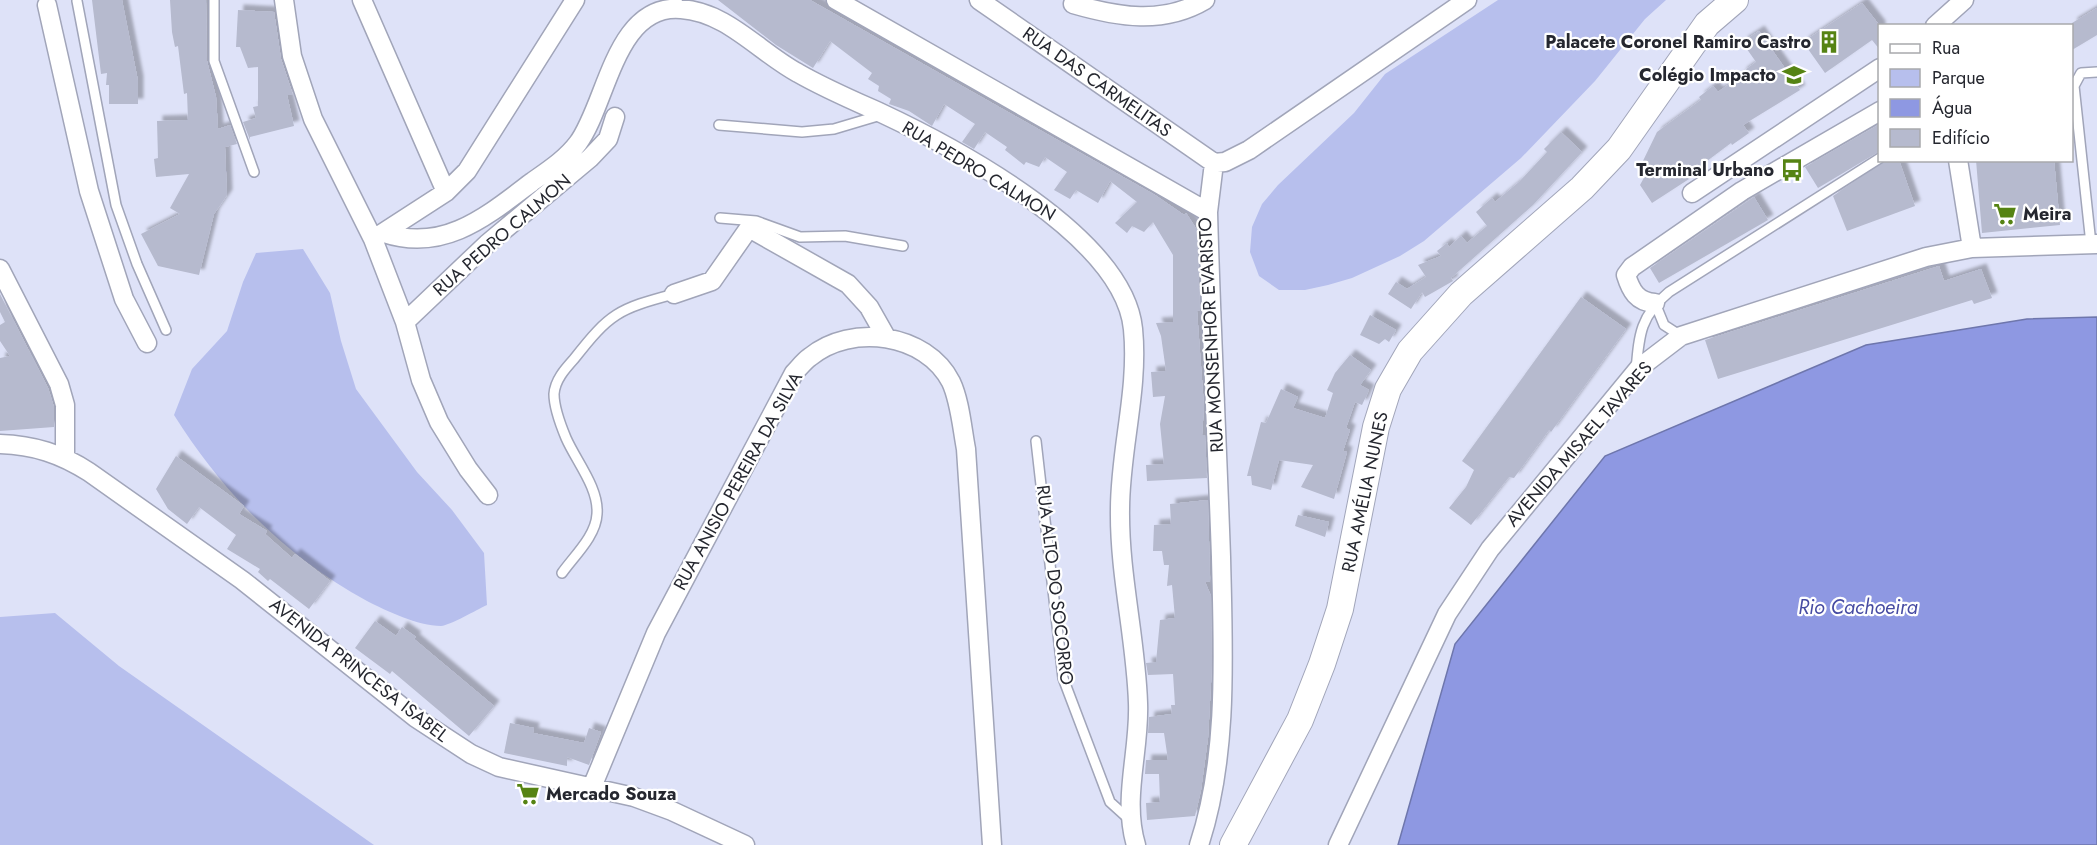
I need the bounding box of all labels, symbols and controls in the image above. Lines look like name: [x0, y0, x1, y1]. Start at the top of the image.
street label: RUA DAS CARMELITAS: [1017, 21, 1177, 143]
legend: [1878, 24, 2073, 162]
place label: Palacete Coronel Ramiro Castro: [1545, 29, 1811, 55]
building icon: Palacete Coronel Ramiro Castro: [1816, 29, 1842, 55]
text: Rua: [1932, 35, 1960, 61]
place label: Colégio Impacto: [1639, 62, 1776, 88]
school or university icon: Colégio Impacto: [1781, 62, 1807, 88]
text: Parque: [1932, 65, 1985, 91]
text: Água: [1932, 95, 1972, 121]
street label: RUA PEDRO CALMON: [897, 115, 1061, 227]
text: Edifício: [1932, 125, 1990, 151]
place label: Terminal Urbano: [1636, 157, 1774, 183]
bus stop icon: Terminal Urbano: [1779, 157, 1805, 183]
street label: RUA PEDRO CALMON: [427, 168, 577, 302]
supermarket icon: Meira: [1992, 201, 2018, 227]
place label: Meira: [2023, 201, 2071, 227]
street label: RUA MONSENHOR EVARISTO: [1192, 217, 1230, 453]
street label: AVENIDA MISAEL TAVARES: [1500, 355, 1658, 532]
street label: RUA ANISIO PEREIRA DA SILVA: [667, 367, 809, 595]
street label: RUA AMÉLIA NUNES: [1335, 409, 1395, 575]
street label: RUA ALTO DO SOCORRO: [1030, 484, 1080, 686]
street label: AVENIDA PRINCESA ISABEL: [264, 592, 454, 748]
water label: Rio Cachoeira: [1798, 593, 1918, 622]
supermarket icon: Mercado Souza: [515, 781, 541, 807]
place label: Mercado Souza: [546, 781, 677, 807]

